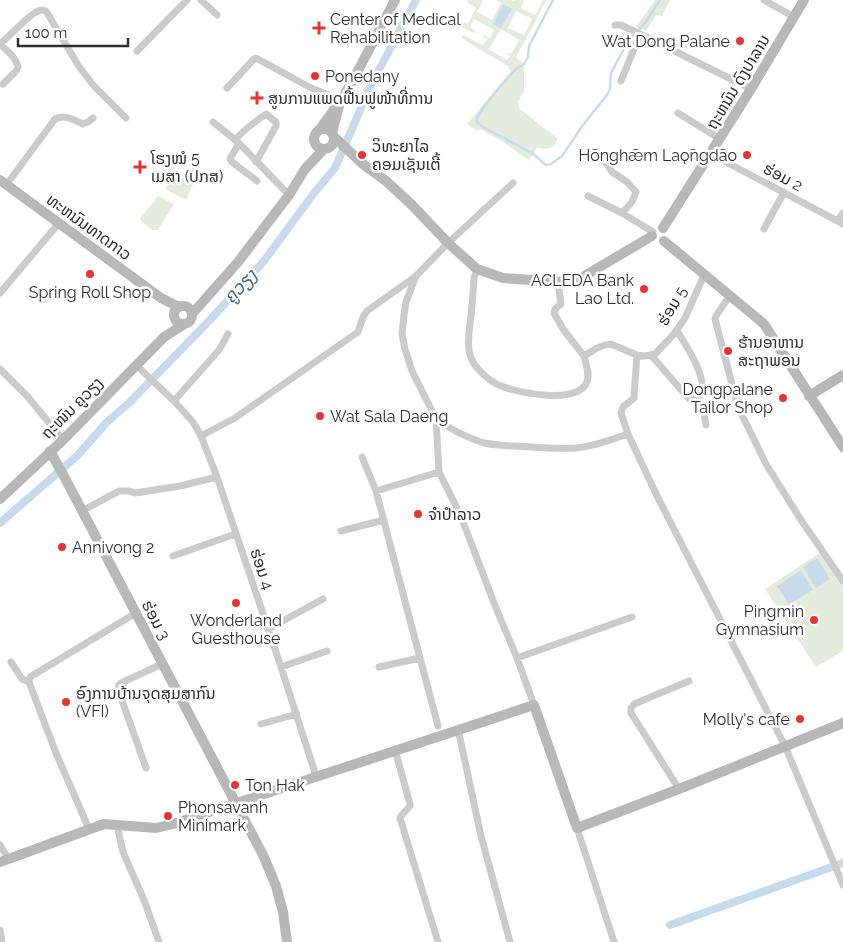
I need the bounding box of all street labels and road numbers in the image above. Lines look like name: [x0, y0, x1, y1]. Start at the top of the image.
street label: ຖະຫນົນ ດົງປາລານ: [702, 31, 774, 133]
street label: ຮ່ອມ 2: [760, 159, 806, 195]
street label: ທະຫນົນທາດກາວ: [43, 190, 135, 264]
street label: ຮ່ອມ 5: [653, 283, 691, 329]
street label: ຖະໜົນ ຄູວຽງ: [37, 373, 108, 444]
street label: ຮ່ອມ 4: [246, 546, 278, 592]
street label: ຮ່ອມ 3: [138, 597, 174, 643]

